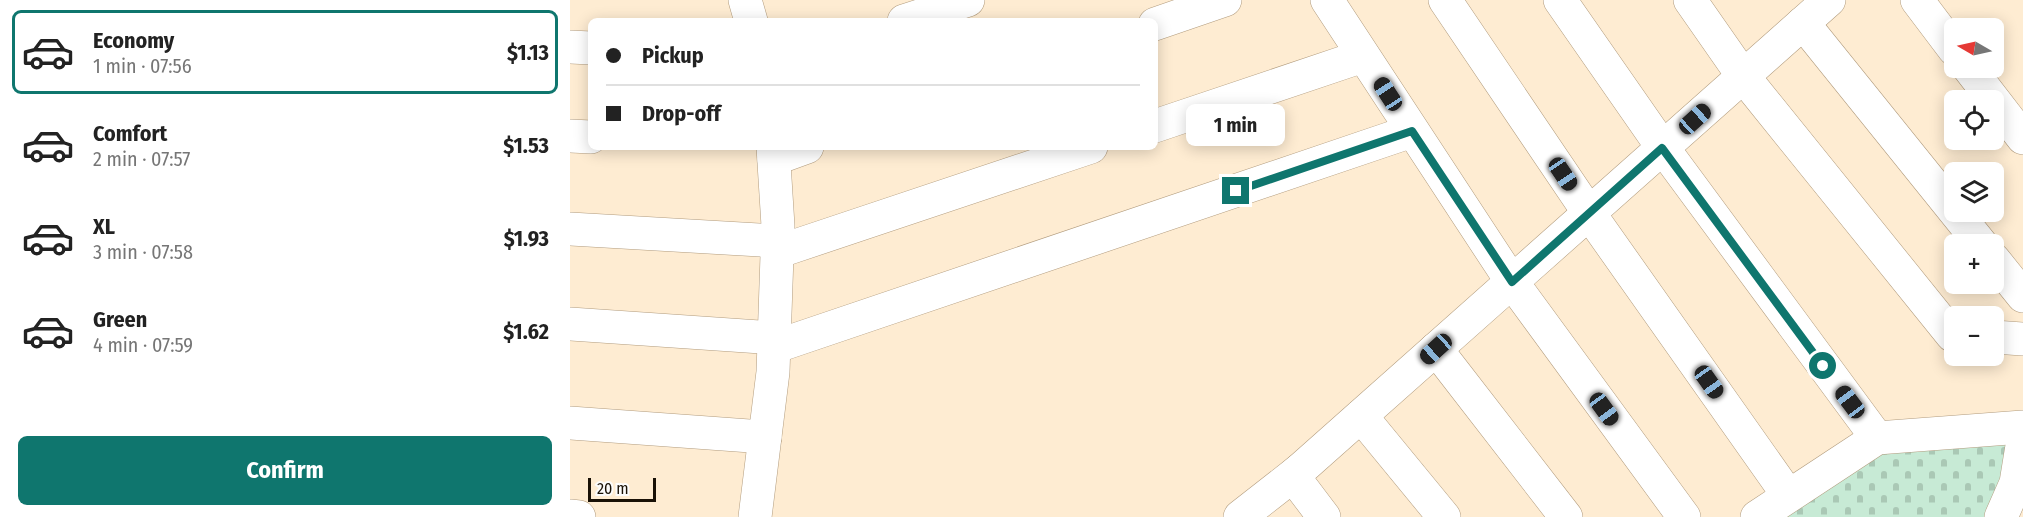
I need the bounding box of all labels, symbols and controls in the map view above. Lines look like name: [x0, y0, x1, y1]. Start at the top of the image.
north arrow: [1944, 18, 2004, 78]
map controls: [1944, 18, 2004, 366]
icon: car: [21, 25, 75, 79]
text: Economy: [93, 27, 174, 54]
text: $1.13: [507, 39, 549, 66]
text: Pickup: [642, 42, 704, 69]
text: 1 min · 07:56: [93, 54, 192, 78]
car: [1371, 74, 1405, 114]
button: locate: [1944, 90, 2004, 150]
text: Drop-off: [642, 100, 721, 127]
car: [1676, 100, 1714, 138]
callout: 1 min: [1186, 104, 1286, 146]
text: 1 min: [1214, 113, 1257, 137]
icon: car: [21, 118, 75, 172]
text: Comfort: [93, 120, 167, 147]
text: $1.53: [503, 132, 549, 159]
text: 2 min · 07:57: [93, 147, 190, 171]
car: [1545, 154, 1581, 194]
button: layers: [1944, 162, 2004, 222]
route end: [1222, 177, 1249, 204]
icon: car: [21, 211, 75, 265]
text: XL: [93, 213, 115, 240]
text: $1.93: [504, 225, 549, 252]
button: +: [1944, 234, 2004, 294]
text: 3 min · 07:58: [93, 240, 193, 264]
icon: car: [21, 304, 75, 358]
text: Green: [93, 306, 147, 333]
button: −: [1944, 306, 2004, 366]
text: $1.62: [503, 318, 549, 345]
car: [1417, 330, 1455, 368]
text: 4 min · 07:59: [93, 333, 193, 357]
route start: [1809, 352, 1836, 379]
car: [1691, 362, 1727, 402]
car: [1832, 382, 1868, 422]
car: [1586, 389, 1622, 429]
button: Confirm: [18, 436, 552, 505]
scale bar: [588, 475, 656, 502]
text: 20 m: [597, 479, 628, 498]

